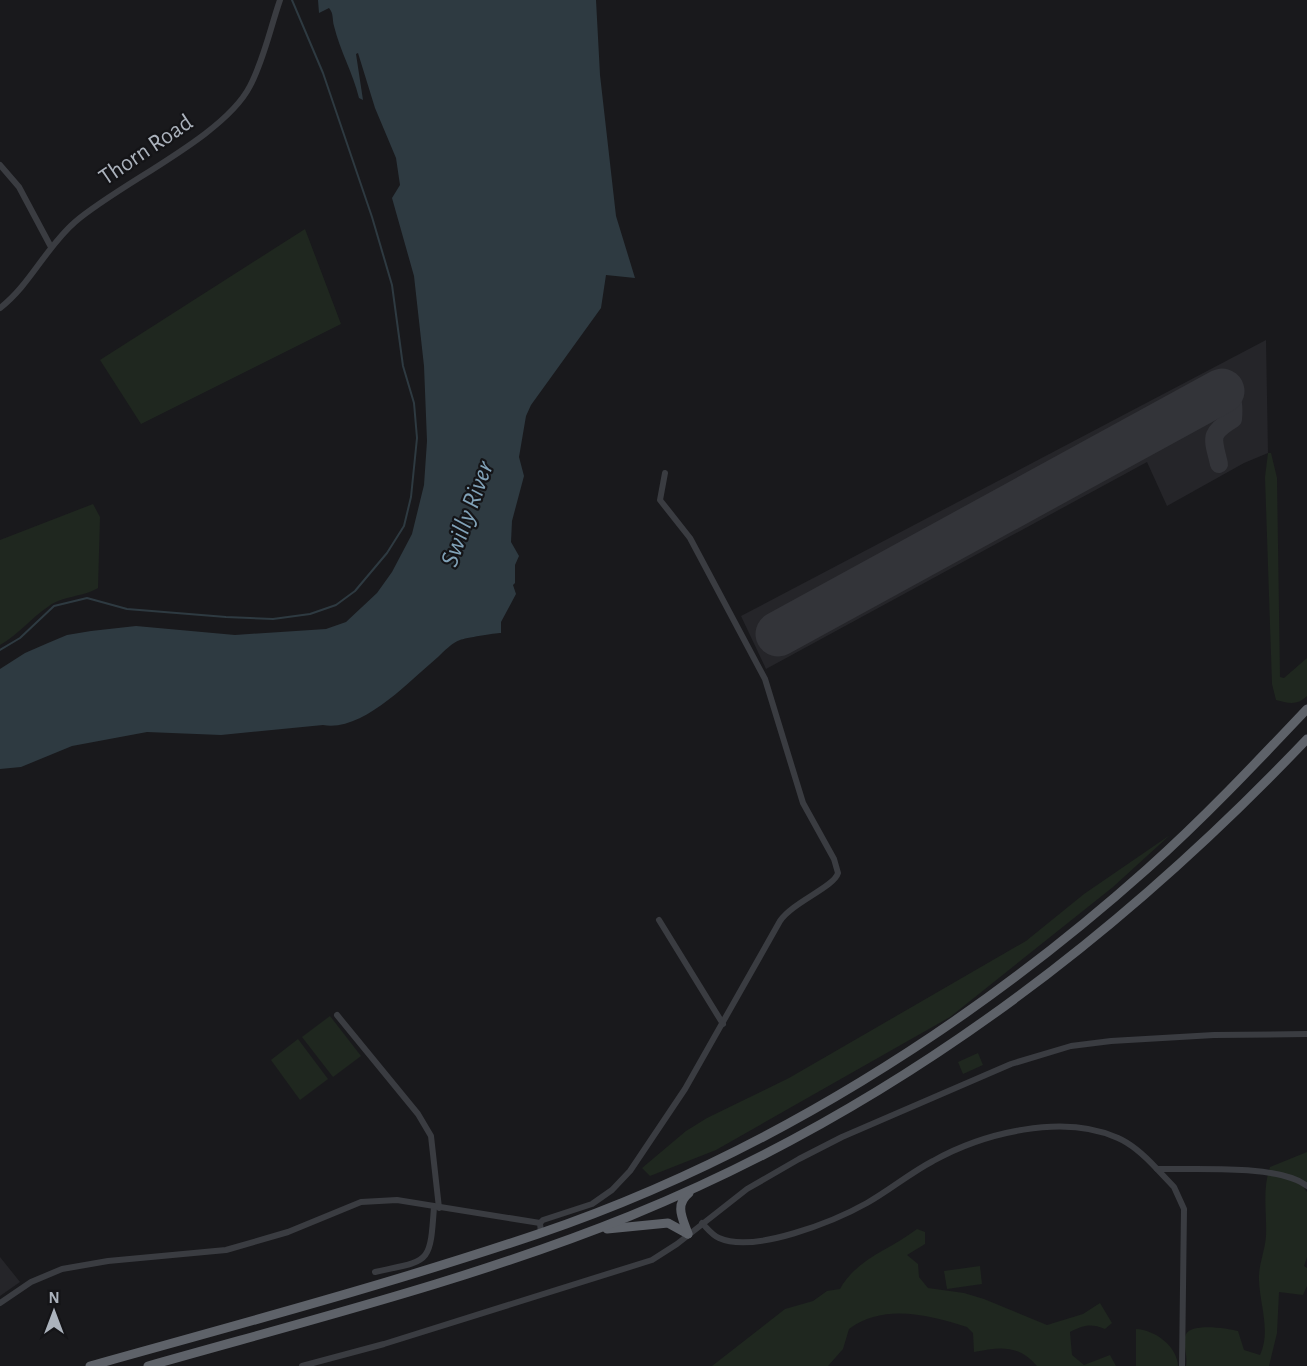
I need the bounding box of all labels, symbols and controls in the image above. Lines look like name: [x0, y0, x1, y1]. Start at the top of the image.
street label: Thorn Road: [95, 110, 197, 190]
water label: Swilly River: [436, 456, 499, 570]
north arrow: [24, 1282, 84, 1342]
text: N: [48, 1290, 60, 1306]

